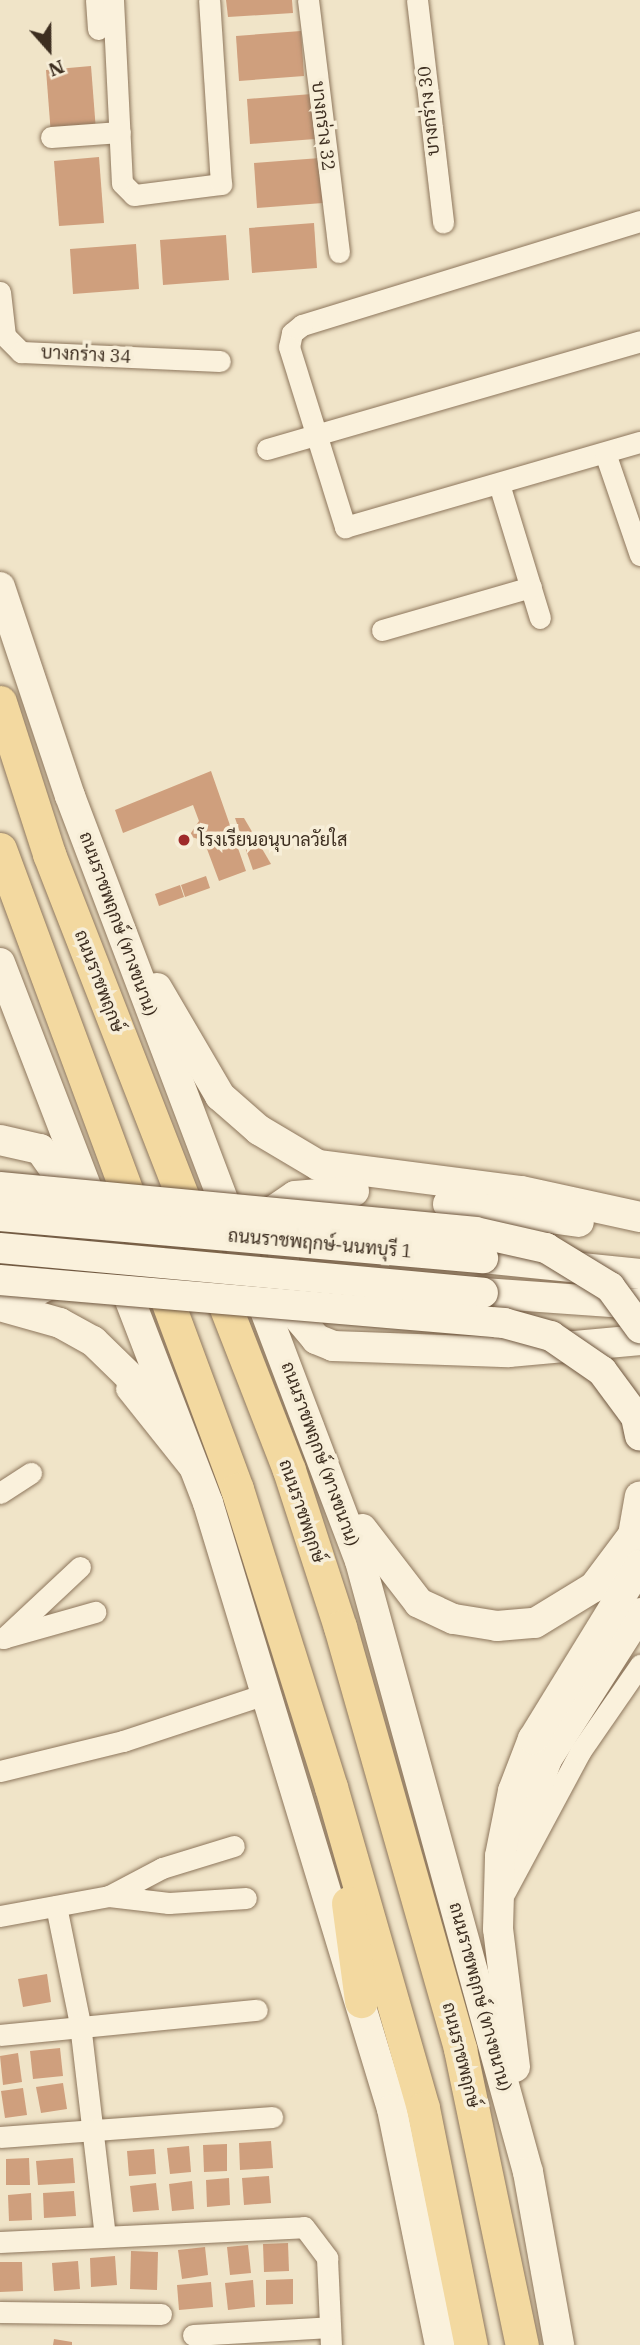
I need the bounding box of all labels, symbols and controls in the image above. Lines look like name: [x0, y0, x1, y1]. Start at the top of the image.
north arrow: [14, 14, 84, 84]
text: N: [45, 55, 68, 83]
street label: บางกร่าง 30: [414, 65, 444, 157]
street label: บางกร่าง 32: [307, 80, 339, 172]
street label: บางกร่าง 34: [40, 342, 132, 368]
street label: ถนนราชพฤกษ์ (ทางขนาน): [75, 829, 161, 1019]
place label: โรงเรียนอนุบาลวัยใส: [198, 829, 347, 851]
marker: โรงเรียนอนุบาลวัยใส: [176, 832, 192, 848]
street label: ถนนราชพฤกษ์: [70, 927, 128, 1035]
street label: ถนนราชพฤกษ์-นนทบุรี 1: [227, 1225, 413, 1263]
street label: ถนนราชพฤกษ์ (ทางขนาน): [277, 1359, 363, 1549]
street label: ถนนราชพฤกษ์: [274, 1457, 330, 1565]
street label: ถนนราชพฤกษ์ (ทางขนาน): [444, 1900, 516, 2094]
street label: ถนนราชพฤกษ์: [437, 2000, 485, 2110]

